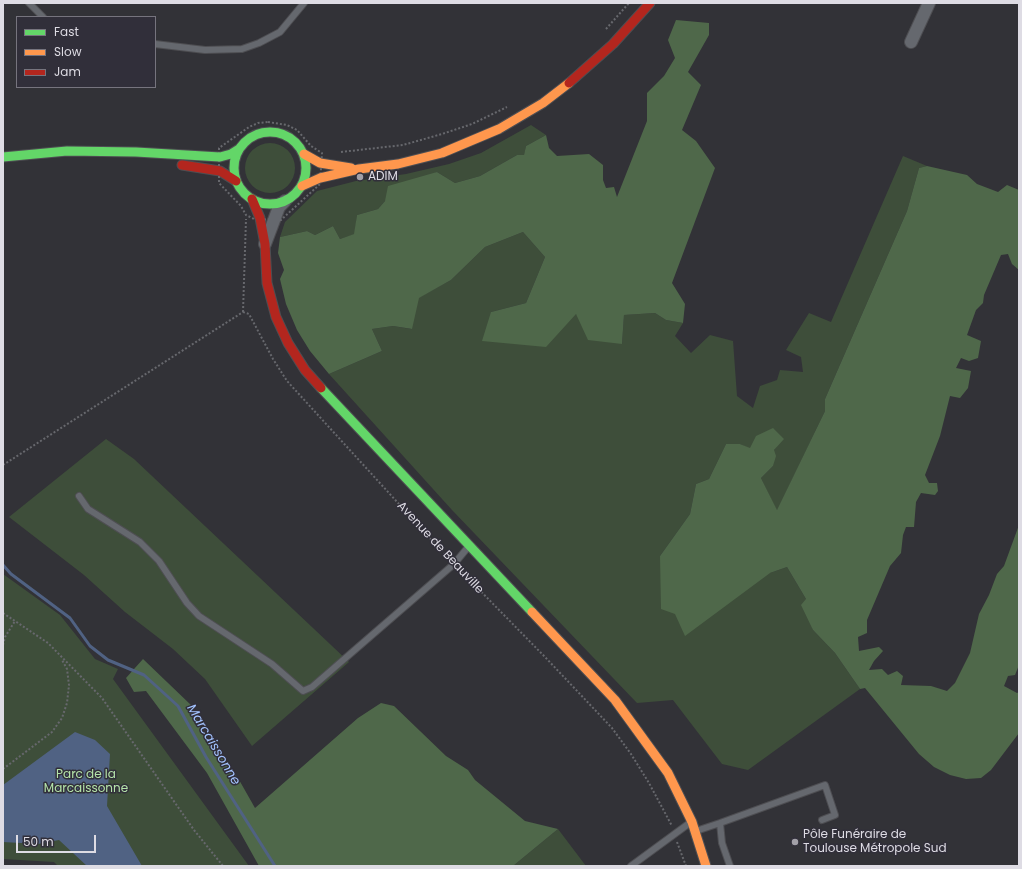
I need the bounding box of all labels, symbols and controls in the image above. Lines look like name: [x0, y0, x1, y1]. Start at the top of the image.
legend: [16, 16, 156, 88]
text: Fast: [54, 23, 79, 40]
text: Slow: [54, 43, 82, 60]
text: Jam: [54, 63, 81, 80]
place label: ADIM: [368, 170, 398, 184]
marker: ADIM: [355, 172, 365, 182]
street label: Avenue de Beauville: [394, 499, 486, 597]
water label: Marcaissonne: [183, 702, 243, 788]
park label: Parc de la Marcaissonne: [44, 768, 128, 796]
scale bar: [18, 827, 98, 853]
place label: Pôle Funéraire de Toulouse Métropole Sud: [803, 828, 947, 856]
text: 50 m: [23, 833, 54, 850]
marker: Pôle Funéraire de Toulouse Métropole Sud: [790, 837, 800, 847]

